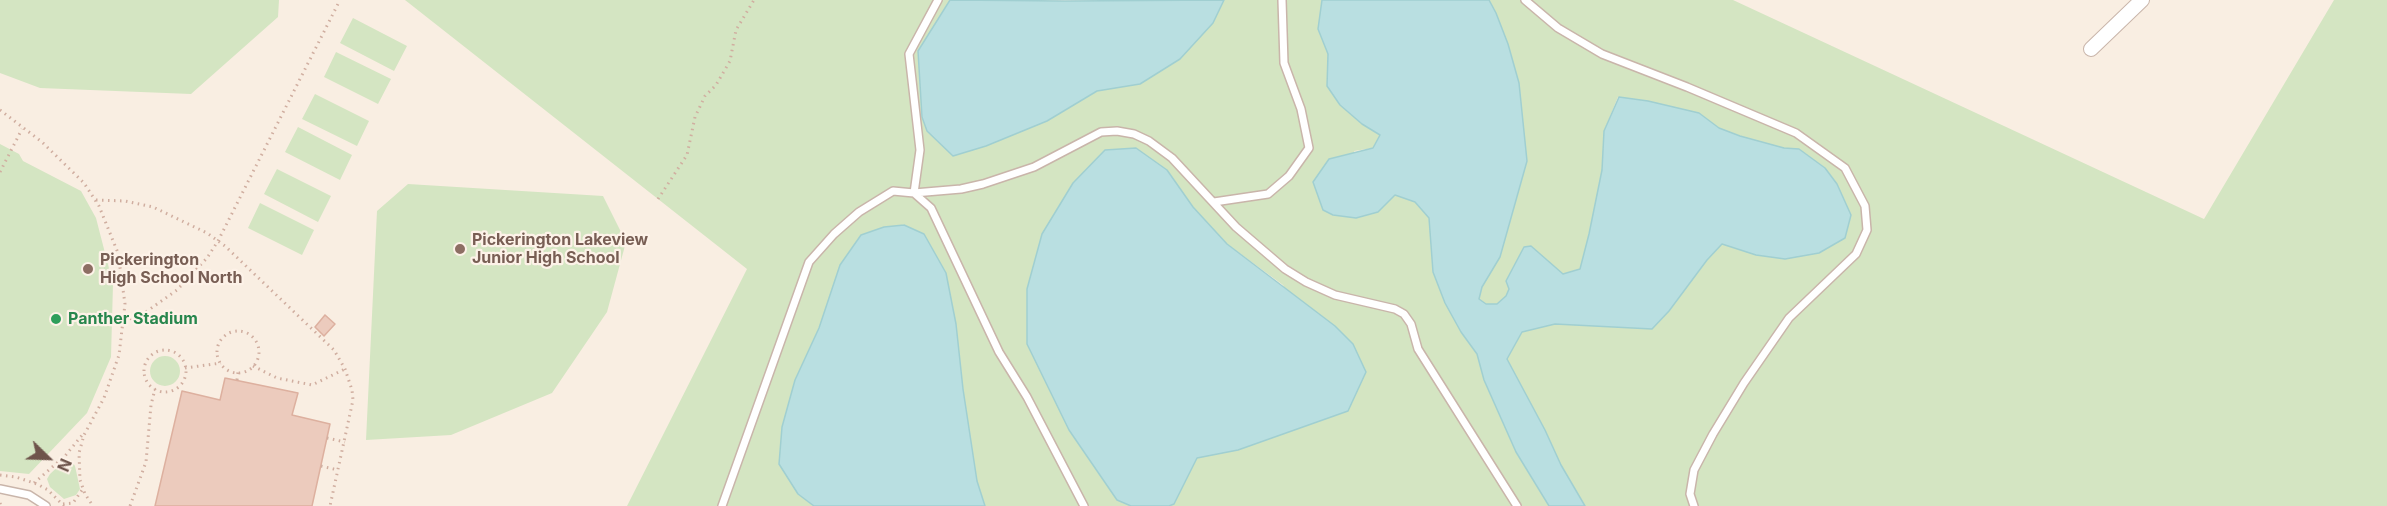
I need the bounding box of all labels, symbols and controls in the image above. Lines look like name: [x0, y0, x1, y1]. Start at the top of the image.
place label: Pickerington Lakeview Junior High School: [472, 230, 648, 268]
marker: Pickerington Lakeview Junior High School: [453, 242, 467, 256]
place label: Pickerington High School North: [100, 250, 242, 288]
marker: Pickerington High School North: [81, 262, 95, 276]
place label: Panther Stadium: [68, 309, 198, 329]
marker: Panther Stadium: [49, 312, 63, 326]
north arrow: [18, 428, 78, 488]
text: N: [53, 456, 76, 475]

